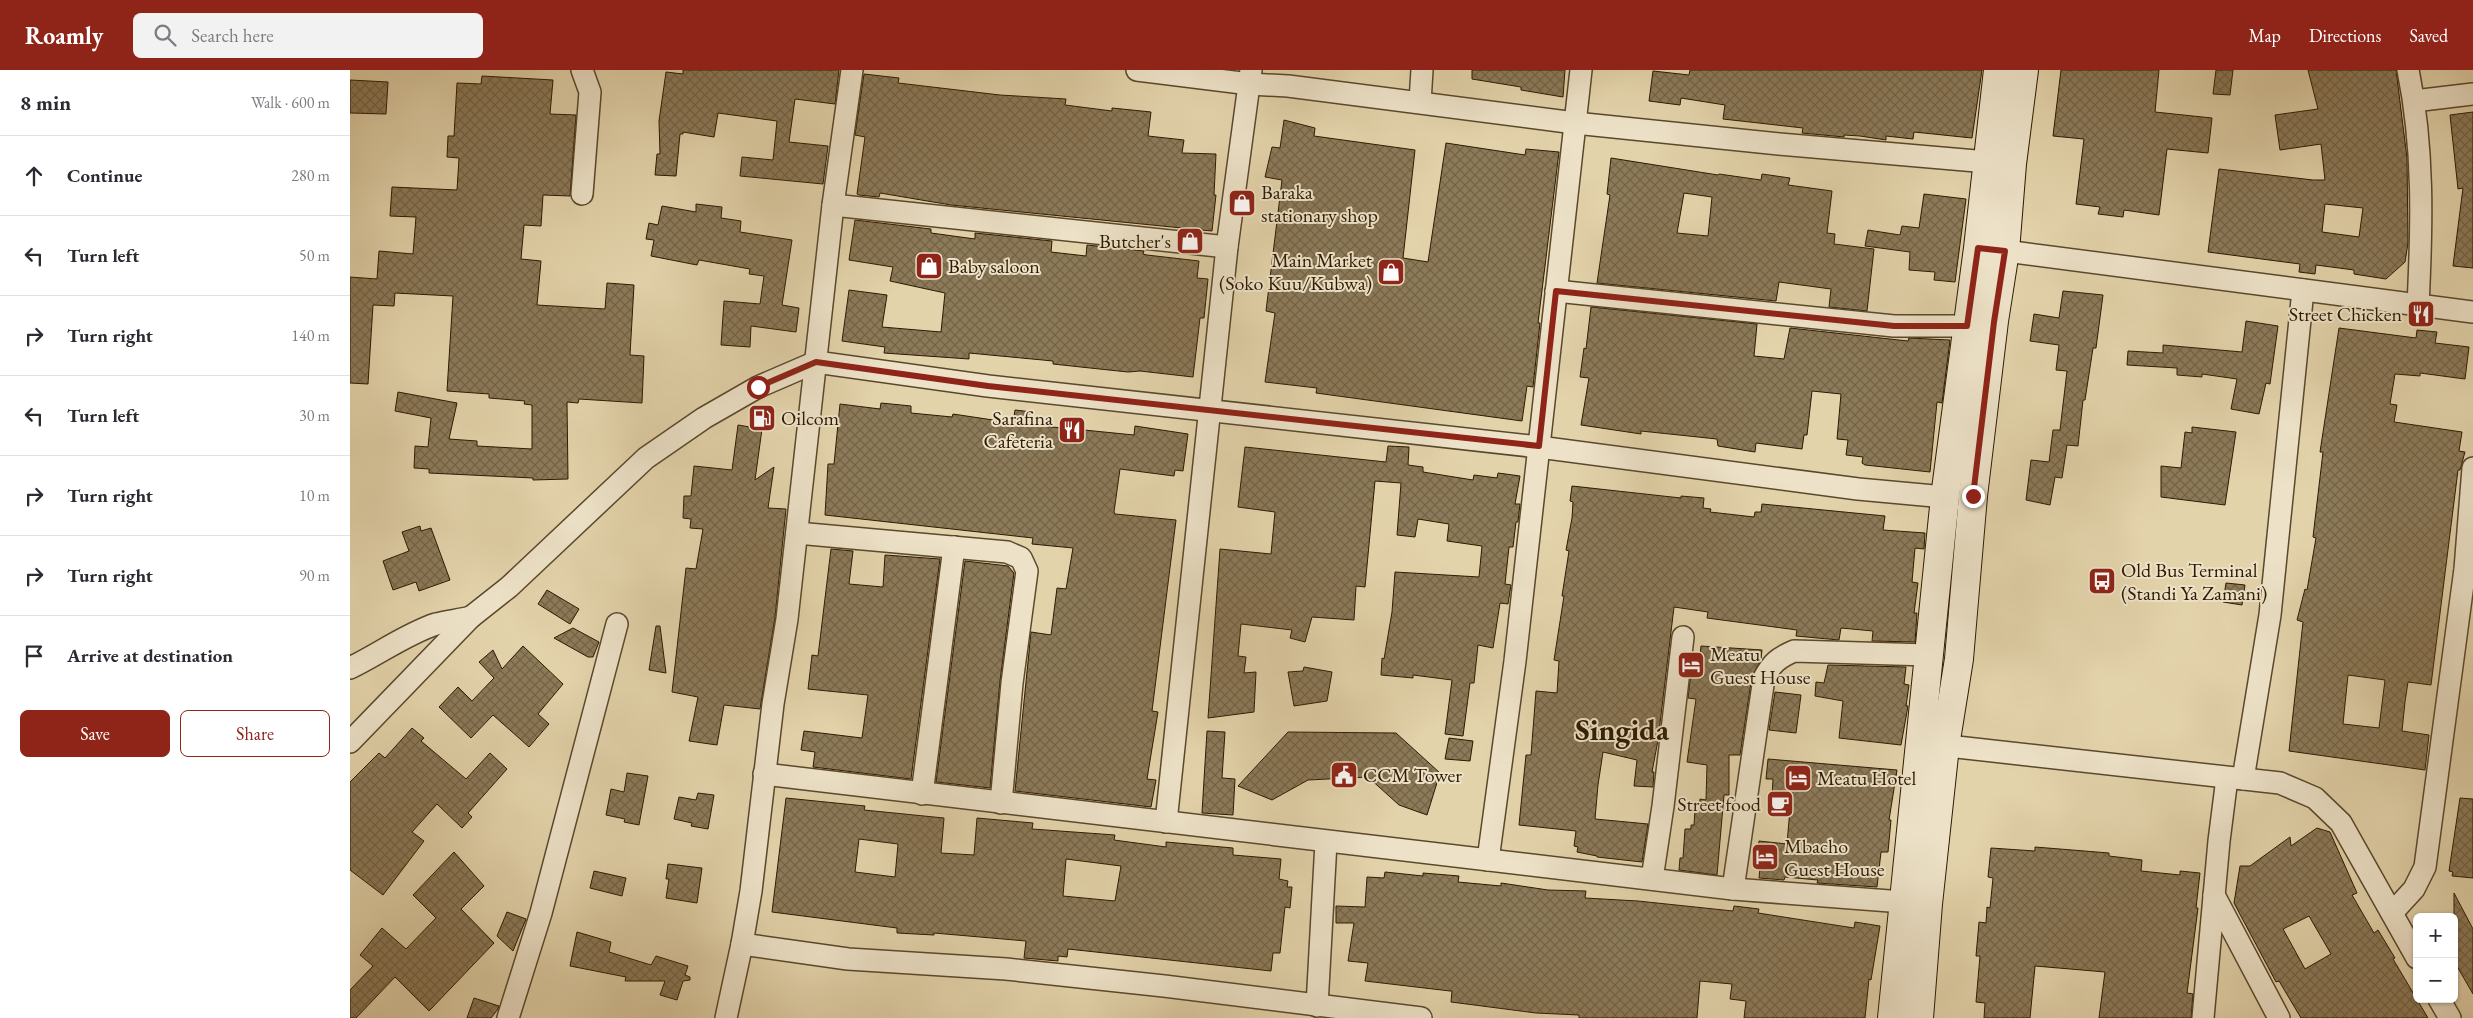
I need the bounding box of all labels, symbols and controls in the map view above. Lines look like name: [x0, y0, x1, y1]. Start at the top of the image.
search box: [133, 13, 483, 58]
text: Roamly: [25, 20, 103, 51]
icon: search: [151, 21, 179, 49]
text: Search here: [191, 23, 274, 48]
text: Map: [2249, 24, 2281, 47]
text: Directions: [2309, 24, 2381, 47]
text: Saved: [2409, 24, 2448, 47]
text: 8 min: [20, 89, 71, 116]
text: Walk · 600 m: [251, 92, 330, 113]
icon: ahead: [20, 162, 48, 190]
text: Continue: [67, 163, 142, 188]
text: 280 m: [291, 165, 330, 186]
place label: Baraka stationary shop: [1261, 179, 1378, 228]
shop icon: Baraka stationary shop: [1227, 188, 1257, 218]
shop icon: Butcher's: [1175, 226, 1205, 256]
place label: Butcher's: [1099, 228, 1171, 254]
icon: left: [20, 242, 48, 270]
text: Turn left: [67, 243, 139, 268]
text: 50 m: [299, 245, 330, 266]
place label: Main Market (Soko Kuu/Kubwa): [1219, 247, 1373, 296]
shop icon: Baby saloon: [914, 251, 944, 281]
place label: Baby saloon: [948, 253, 1040, 279]
shop icon: Main Market (Soko Kuu/Kubwa): [1376, 257, 1406, 287]
restaurant icon: Street Chicken: [2406, 299, 2436, 329]
place label: Street Chicken: [2289, 301, 2402, 327]
icon: right: [20, 322, 48, 350]
text: Turn right: [67, 323, 153, 348]
text: 140 m: [291, 325, 330, 346]
route start: [747, 376, 770, 399]
icon: left: [20, 402, 48, 430]
text: Turn left: [67, 403, 139, 428]
fuel station icon: Oilcom: [747, 403, 777, 433]
text: 30 m: [299, 405, 330, 426]
place label: Oilcom: [781, 405, 840, 431]
place label: Sarafina Cafeteria: [984, 405, 1053, 454]
restaurant icon: Sarafina Cafeteria: [1057, 415, 1087, 445]
icon: right: [20, 482, 48, 510]
text: Turn right: [67, 483, 153, 508]
text: 10 m: [299, 485, 330, 506]
route end: [1962, 485, 1985, 508]
place label: Old Bus Terminal (Standi Ya Zamani): [2121, 557, 2267, 606]
icon: right: [20, 562, 48, 590]
text: Turn right: [67, 563, 153, 588]
text: 90 m: [299, 565, 330, 586]
bus stop icon: Old Bus Terminal (Standi Ya Zamani): [2087, 566, 2117, 596]
place label: Meatu Guest House: [1710, 641, 1811, 690]
icon: arrive: [20, 642, 48, 670]
text: Arrive at destination: [67, 643, 233, 668]
hotel icon: Meatu Guest House: [1676, 650, 1706, 680]
button: Save: [20, 710, 170, 757]
button: Share: [180, 710, 330, 757]
district label: Singida: [1575, 710, 1670, 749]
public building icon: CCM Tower: [1329, 760, 1359, 790]
place label: CCM Tower: [1363, 762, 1462, 788]
hotel icon: Meatu Hotel: [1783, 763, 1813, 793]
place label: Meatu Hotel: [1817, 765, 1916, 791]
cafe icon: Street food: [1765, 789, 1795, 819]
place label: Street food: [1677, 791, 1762, 817]
place label: Mbacho Guest House: [1784, 833, 1885, 882]
hotel icon: Mbacho Guest House: [1750, 842, 1780, 872]
map controls: [2413, 913, 2458, 1003]
button: +: [2413, 913, 2458, 958]
button: −: [2413, 958, 2458, 1003]

